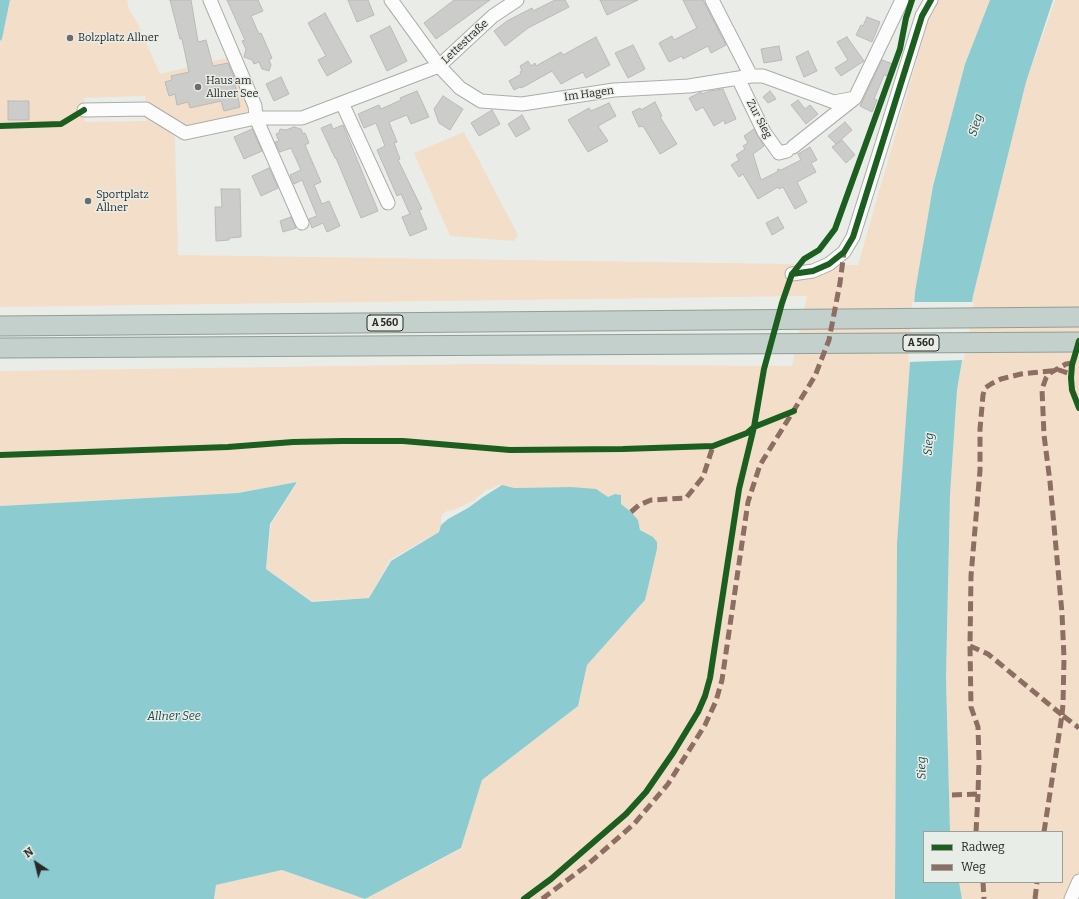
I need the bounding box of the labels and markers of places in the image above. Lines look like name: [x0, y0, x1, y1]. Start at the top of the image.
place label: Bolzplatz Allner: [78, 31, 159, 45]
marker: Bolzplatz Allner: [65, 33, 75, 43]
place label: Haus am Allner See: [206, 74, 259, 100]
marker: Haus am Allner See: [193, 82, 203, 92]
place label: Sportplatz Allner: [96, 188, 149, 214]
marker: Sportplatz Allner: [83, 196, 93, 206]

